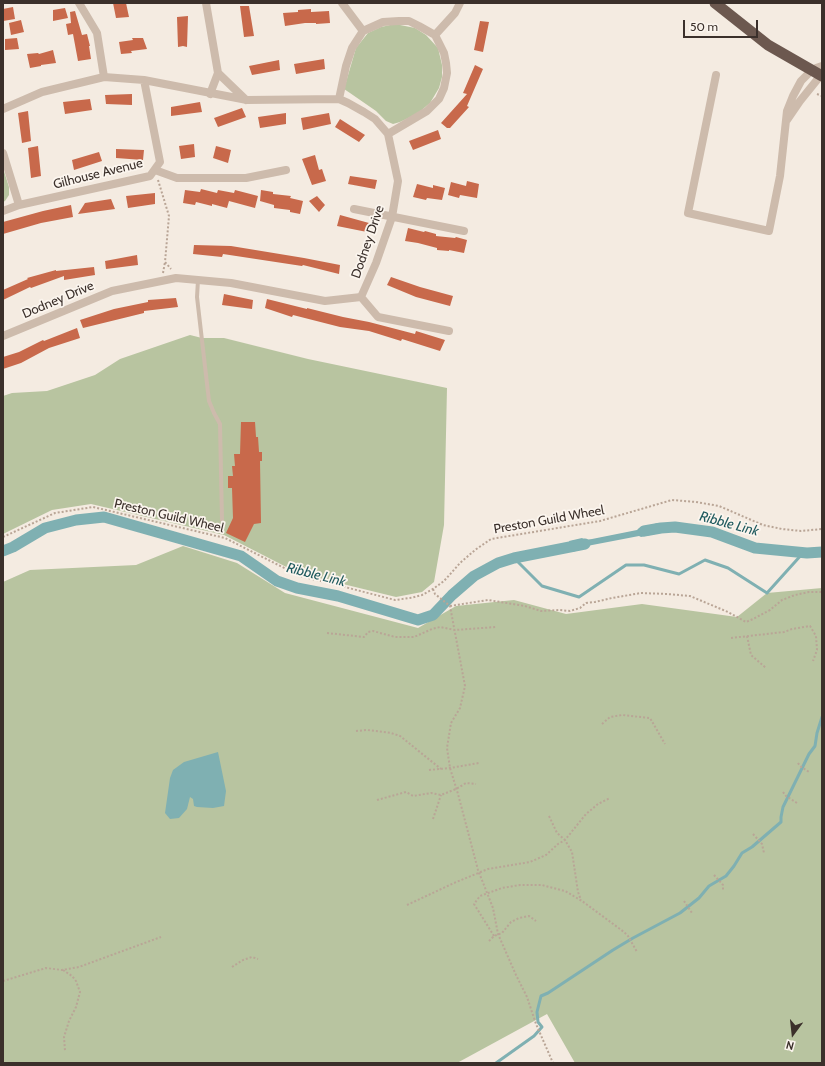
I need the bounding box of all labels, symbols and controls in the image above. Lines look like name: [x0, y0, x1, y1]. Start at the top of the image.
scale bar: [685, 12, 760, 38]
text: 50 m: [690, 19, 718, 34]
street label: Gilhouse Avenue: [52, 155, 144, 193]
street label: Dodney Drive: [348, 203, 388, 281]
street label: Dodney Drive: [20, 278, 96, 322]
street label: Preston Guild Wheel: [113, 496, 225, 536]
street label: Preston Guild Wheel: [492, 503, 606, 537]
water label: Ribble Link: [698, 508, 760, 540]
water label: Ribble Link: [285, 560, 347, 590]
north arrow: [773, 1014, 813, 1054]
text: N: [784, 1038, 795, 1053]

